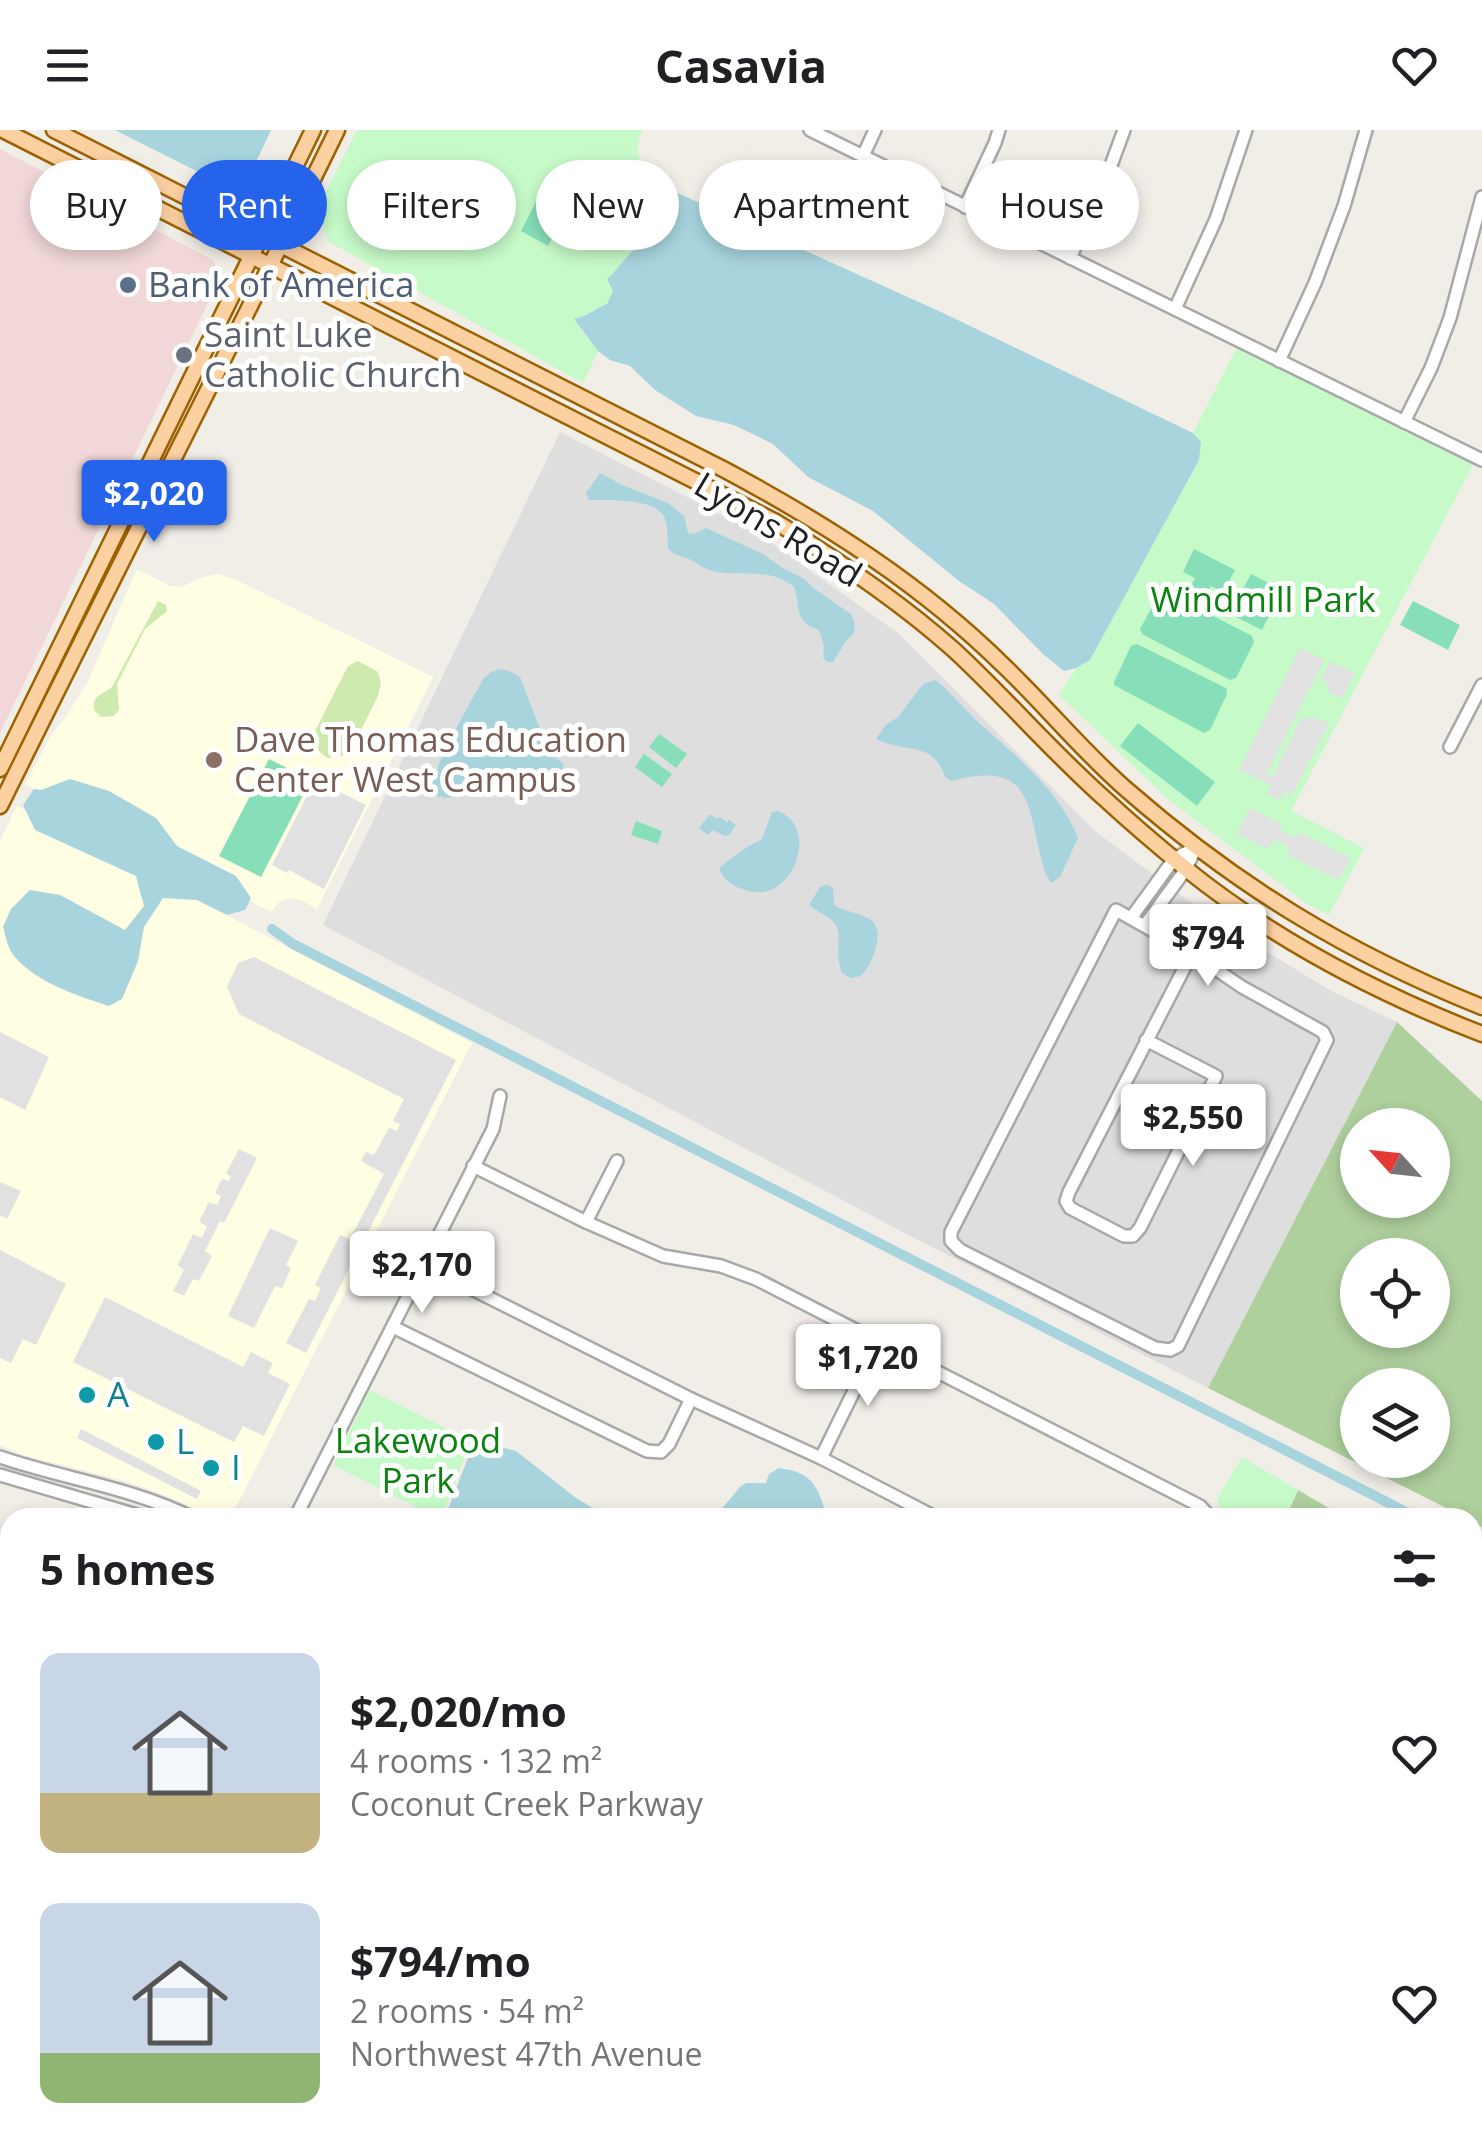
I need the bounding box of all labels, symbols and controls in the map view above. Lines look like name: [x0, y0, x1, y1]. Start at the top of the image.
text: Casavia: [655, 35, 827, 96]
icon: menu: [40, 38, 95, 93]
icon: heart: [1387, 38, 1442, 93]
chip: Buy: [30, 160, 162, 250]
chip: Rent: [182, 160, 327, 250]
chip: Filters: [347, 160, 516, 250]
chip: New: [536, 160, 679, 250]
chip: Apartment: [699, 160, 945, 250]
chip: House: [965, 160, 1139, 250]
place label: Bank of America: [148, 260, 414, 307]
marker: Bank of America: [117, 274, 139, 296]
place label: Saint Luke Catholic Church: [204, 310, 462, 397]
marker: Saint Luke Catholic Church: [173, 344, 195, 366]
pin: $2,020: [73, 460, 235, 545]
street label: Lyons Road: [686, 460, 871, 597]
text: $2,020: [104, 471, 204, 514]
park label: Windmill Park: [1150, 575, 1376, 622]
place label: Dave Thomas Education Center West Campus: [234, 715, 627, 802]
marker: Dave Thomas Education Center West Campus: [203, 749, 225, 771]
pin: $794: [1149, 904, 1267, 989]
text: $794: [1171, 915, 1245, 958]
pin: $2,550: [1112, 1084, 1274, 1169]
text: $2,550: [1143, 1095, 1243, 1138]
north arrow: [1340, 1108, 1450, 1218]
map controls: [1340, 1108, 1450, 1478]
pin: $2,170: [341, 1231, 503, 1316]
button: locate: [1340, 1238, 1450, 1348]
text: $2,170: [372, 1242, 472, 1285]
pin: $1,720: [787, 1324, 949, 1409]
text: $1,720: [818, 1335, 918, 1378]
button: layers: [1340, 1368, 1450, 1478]
place label: A: [107, 1370, 130, 1417]
marker: A: [76, 1384, 98, 1406]
park label: Lakewood Park: [335, 1416, 501, 1503]
place label: L: [176, 1417, 194, 1464]
marker: L: [145, 1431, 167, 1453]
place label: I: [231, 1443, 241, 1490]
marker: I: [200, 1457, 222, 1479]
text: 5 homes: [40, 1540, 215, 1597]
icon: filters: [1387, 1541, 1442, 1596]
text: $2,020/mo: [350, 1682, 567, 1739]
icon: home: [120, 1693, 240, 1813]
icon: heart: [1387, 1726, 1442, 1781]
text: 4 rooms · 132 m²: [350, 1739, 602, 1782]
text: Coconut Creek Parkway: [350, 1782, 703, 1825]
text: $794/mo: [350, 1932, 531, 1989]
icon: home: [120, 1943, 240, 2063]
icon: heart: [1387, 1976, 1442, 2031]
text: 2 rooms · 54 m²: [350, 1989, 584, 2032]
text: Northwest 47th Avenue: [350, 2032, 703, 2075]

